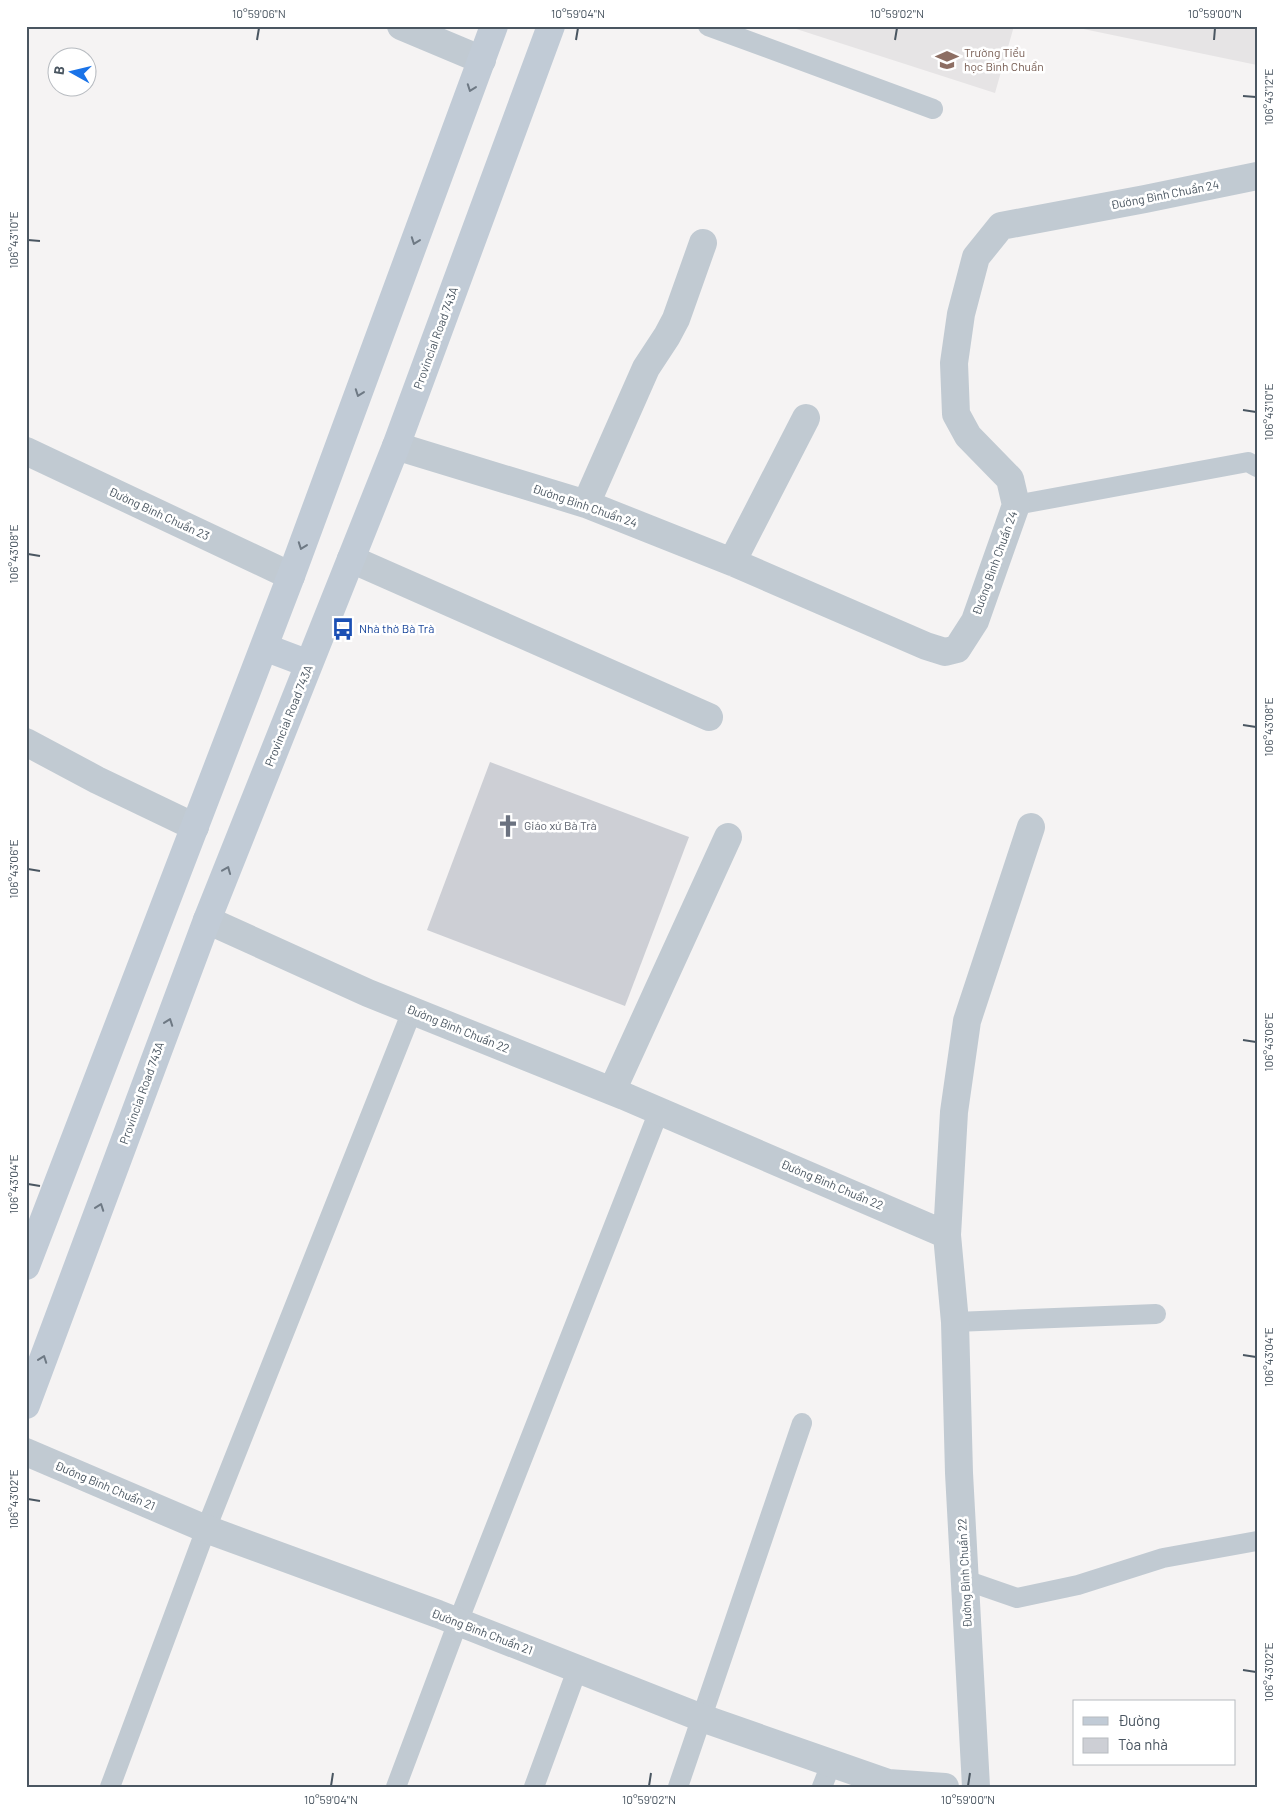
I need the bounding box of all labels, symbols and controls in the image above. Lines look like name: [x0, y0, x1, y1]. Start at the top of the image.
text: 10°59'06"N: [232, 6, 286, 20]
text: 10°59'04"N: [551, 6, 605, 20]
text: 10°59'02"N: [870, 6, 924, 20]
text: 10°59'00"N: [1188, 6, 1242, 20]
place label: Trường Tiểu học Bình Chuẩn: [964, 45, 1044, 73]
school or university icon: Trường Tiểu học Bình Chuẩn: [934, 47, 960, 73]
north arrow: [48, 48, 98, 98]
text: B: [50, 65, 68, 76]
text: 106°43'12"E: [1261, 68, 1275, 126]
one-way arrow: [467, 84, 477, 92]
street label: Đường Bình Chuẩn 24: [1110, 177, 1220, 211]
text: 106°43'10"E: [6, 211, 20, 269]
one-way arrow: [411, 236, 421, 245]
street label: Provincial Road 743A: [410, 284, 460, 391]
text: 106°43'10"E: [1261, 383, 1275, 441]
one-way arrow: [355, 388, 365, 397]
street label: Đường Bình Chuẩn 24: [531, 481, 640, 530]
street label: Đường Bình Chuẩn 23: [107, 484, 212, 543]
street label: Đường Bình Chuẩn 24: [969, 509, 1019, 617]
text: 106°43'08"E: [6, 524, 20, 584]
one-way arrow: [298, 541, 308, 549]
bus stop icon: Nhà thờ Bà Trà: [330, 616, 356, 642]
place label: Nhà thờ Bà Trà: [359, 621, 434, 635]
street label: Provincial Road 743A: [261, 663, 315, 768]
text: 106°43'08"E: [1261, 697, 1275, 757]
church icon: Giáo xứ Bà Trà: [495, 813, 521, 839]
place label: Giáo xứ Bà Trà: [524, 818, 597, 832]
text: 106°43'06"E: [6, 839, 20, 899]
one-way arrow: [221, 866, 231, 875]
street label: Đường Bình Chuẩn 22: [405, 1001, 512, 1055]
text: 106°43'06"E: [1261, 1012, 1275, 1072]
one-way arrow: [163, 1018, 173, 1027]
street label: Provincial Road 743A: [116, 1039, 166, 1146]
text: 106°43'04"E: [6, 1154, 20, 1214]
street label: Đường Bình Chuẩn 22: [779, 1156, 886, 1212]
one-way arrow: [94, 1203, 104, 1212]
text: 106°43'04"E: [1261, 1327, 1275, 1387]
one-way arrow: [37, 1356, 47, 1364]
street label: Đường Bình Chuẩn 21: [53, 1458, 157, 1512]
text: 106°43'02"E: [6, 1469, 20, 1529]
street label: Đường Bình Chuẩn 22: [954, 1518, 974, 1628]
street label: Đường Bình Chuẩn 21: [430, 1605, 535, 1657]
text: 106°43'02"E: [1261, 1642, 1275, 1702]
legend: [1073, 1700, 1236, 1766]
text: Đường: [1118, 1711, 1160, 1729]
text: Tòa nhà: [1118, 1735, 1168, 1753]
text: 10°59'04"N: [304, 1792, 358, 1806]
text: 10°59'02"N: [622, 1792, 676, 1806]
text: 10°59'00"N: [941, 1792, 995, 1806]

